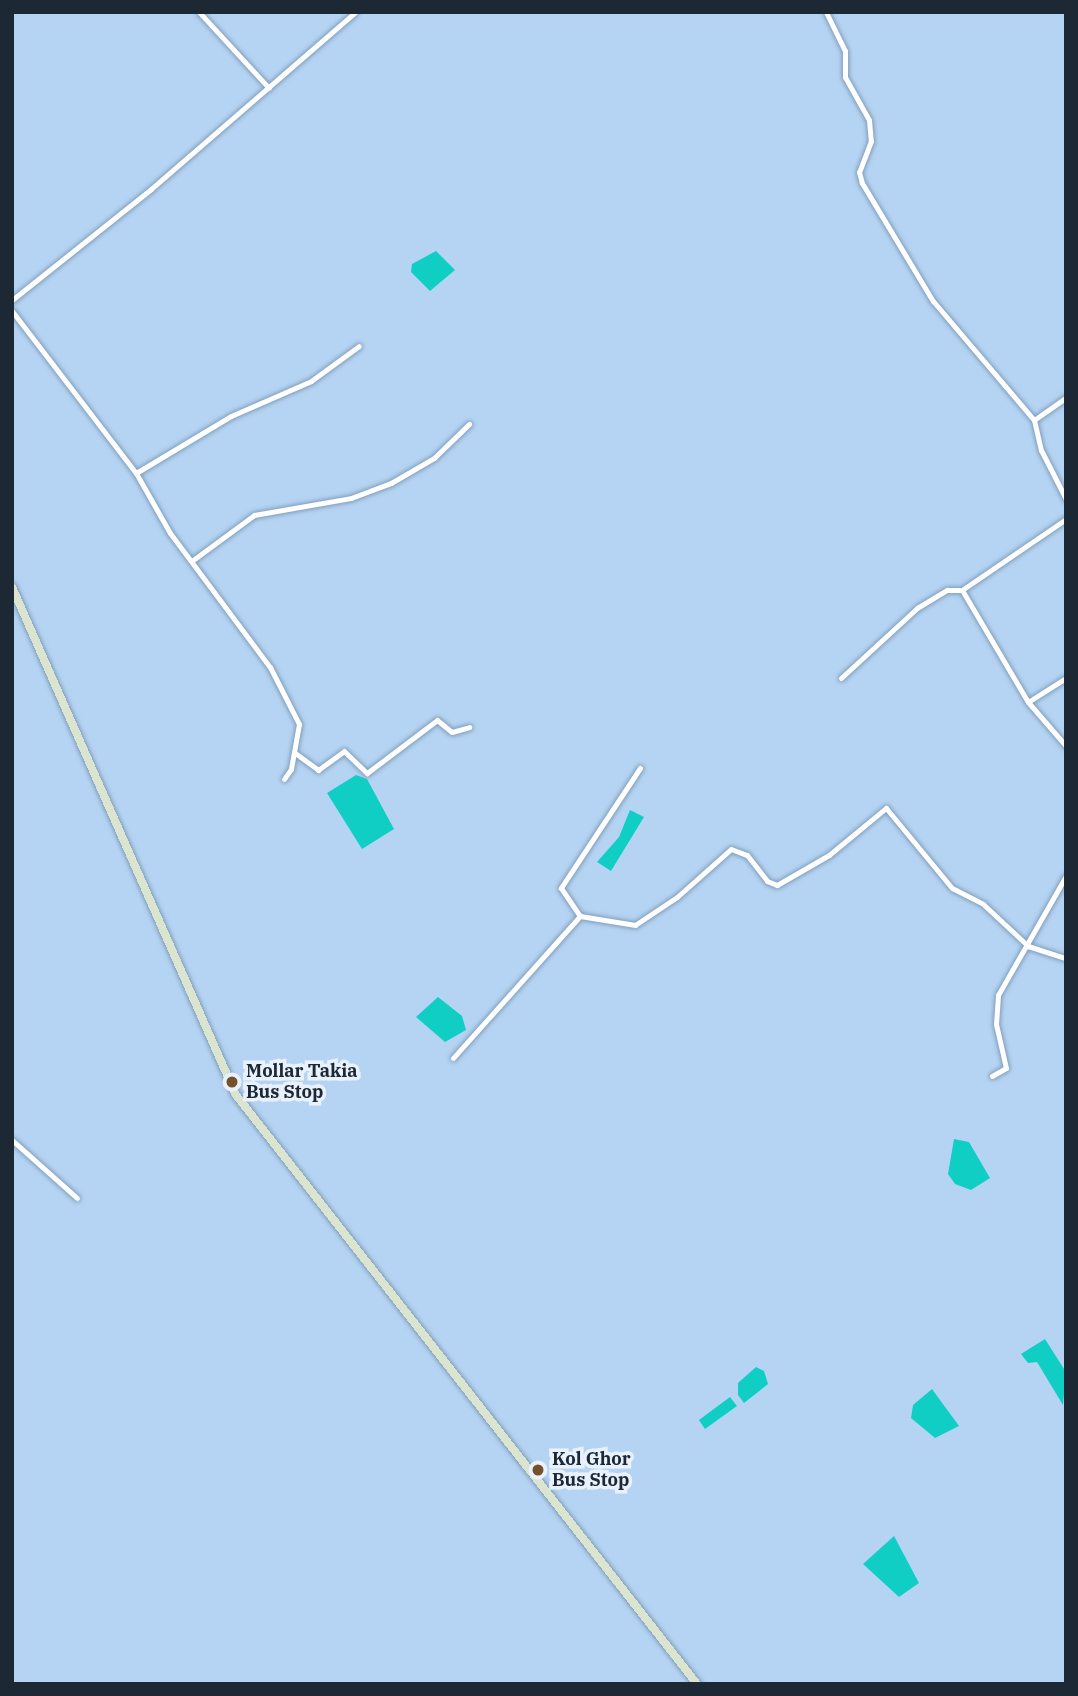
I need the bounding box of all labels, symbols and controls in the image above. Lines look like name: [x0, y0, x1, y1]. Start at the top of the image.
place label: Mollar Takia Bus Stop: [246, 1061, 358, 1104]
marker: Mollar Takia Bus Stop: [224, 1074, 240, 1090]
place label: Kol Ghor Bus Stop: [552, 1449, 631, 1492]
marker: Kol Ghor Bus Stop: [530, 1462, 546, 1478]

